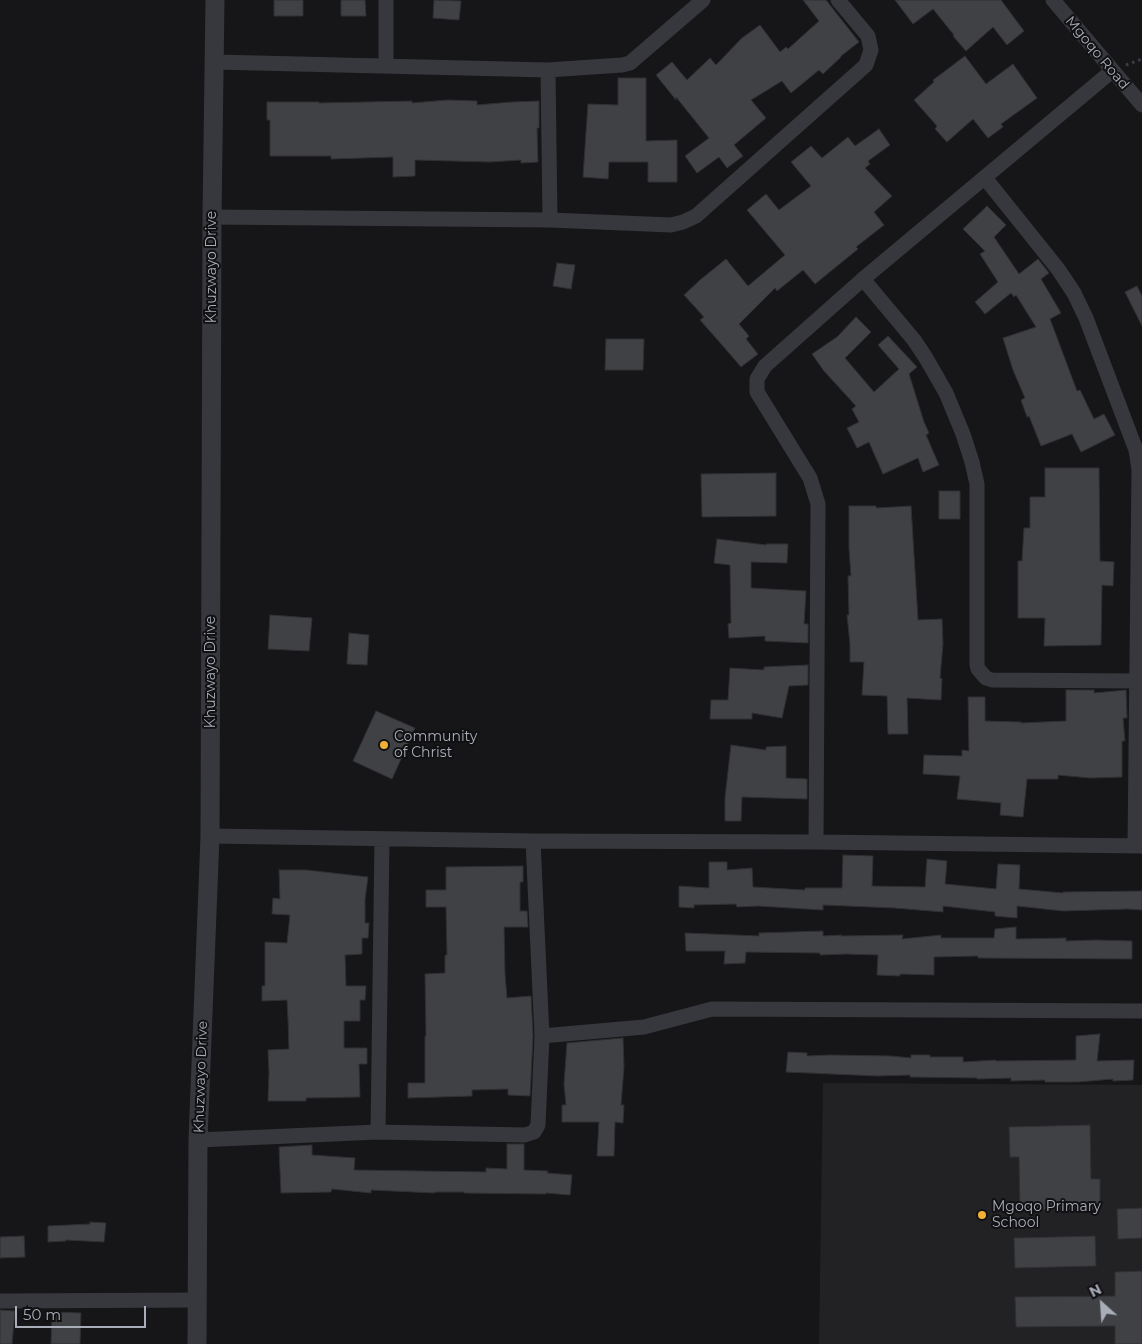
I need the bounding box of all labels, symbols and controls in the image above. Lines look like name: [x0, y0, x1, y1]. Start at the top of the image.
street label: Mgoqo Road: [1062, 13, 1132, 93]
street label: Khuzwayo Drive: [204, 211, 220, 323]
street label: Khuzwayo Drive: [203, 616, 219, 728]
place label: Community of Christ: [394, 729, 477, 762]
marker: Community of Christ: [378, 739, 390, 751]
street label: Khuzwayo Drive: [191, 1021, 211, 1133]
place label: Mgoqo Primary School: [992, 1199, 1101, 1232]
marker: Mgoqo Primary School: [976, 1209, 988, 1221]
north arrow: [1077, 1279, 1127, 1329]
text: N: [1086, 1280, 1104, 1301]
scale bar: [18, 1296, 149, 1328]
text: 50 m: [23, 1305, 61, 1324]

